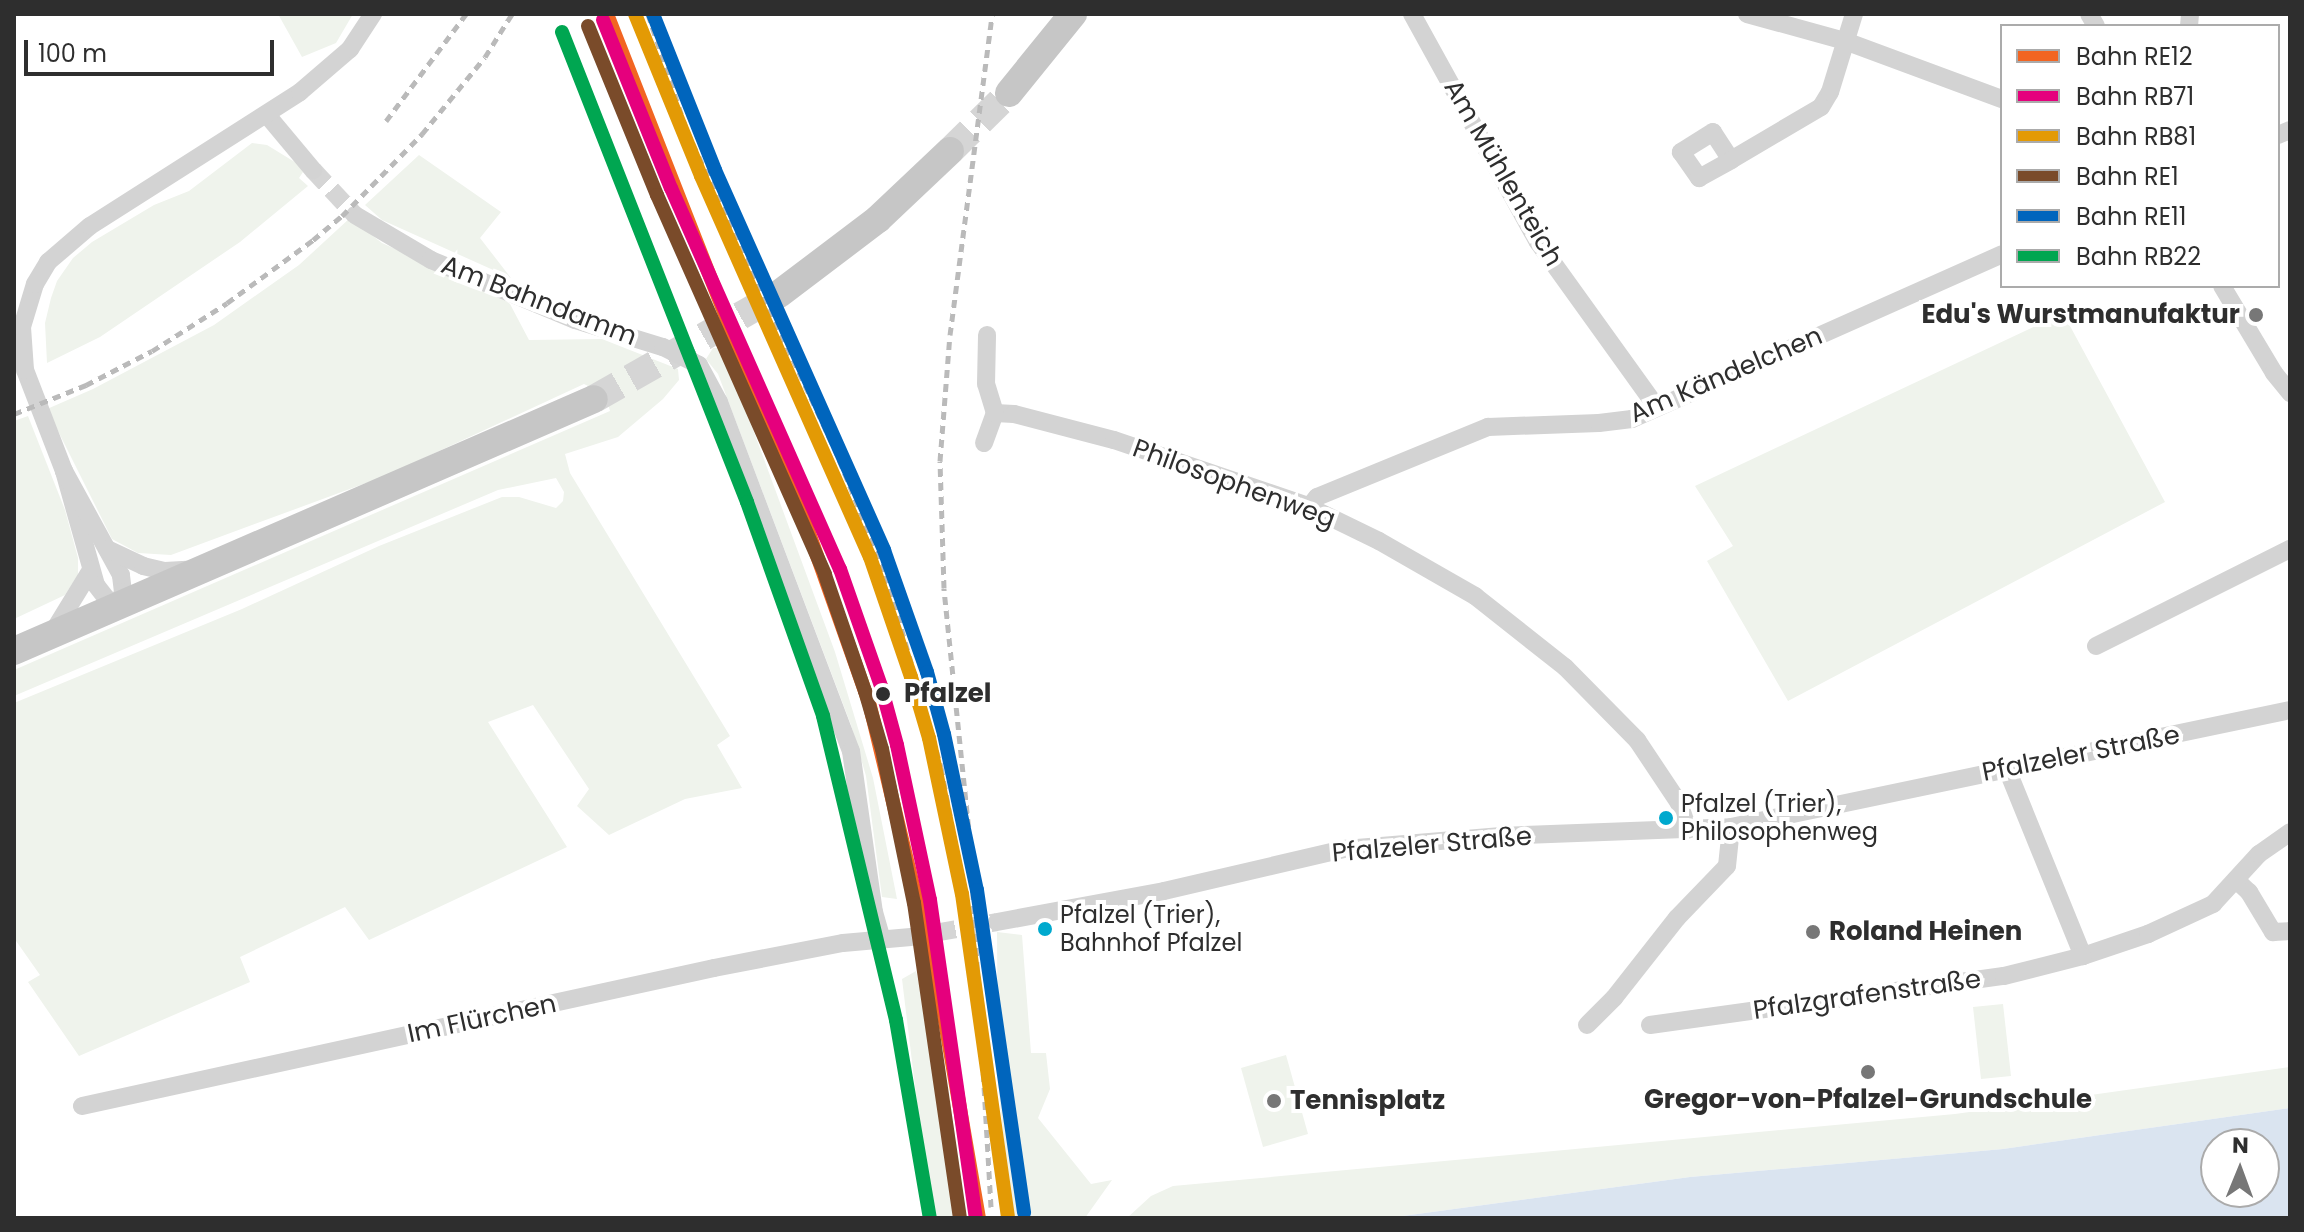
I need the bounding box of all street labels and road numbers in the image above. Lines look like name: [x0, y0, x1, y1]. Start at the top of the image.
street label: Am Mühlenteich: [1437, 74, 1569, 272]
street label: Am Bahndamm: [437, 249, 641, 353]
street label: Am Kändelchen: [1625, 320, 1827, 430]
street label: Philosophenweg: [1128, 433, 1340, 535]
street label: Pfalzeler Straße: [1980, 720, 2182, 788]
street label: Pfalzeler Straße: [1331, 821, 1533, 869]
street label: Pfalzgrafenstraße: [1751, 964, 1983, 1026]
street label: Im Flürchen: [405, 988, 559, 1050]

